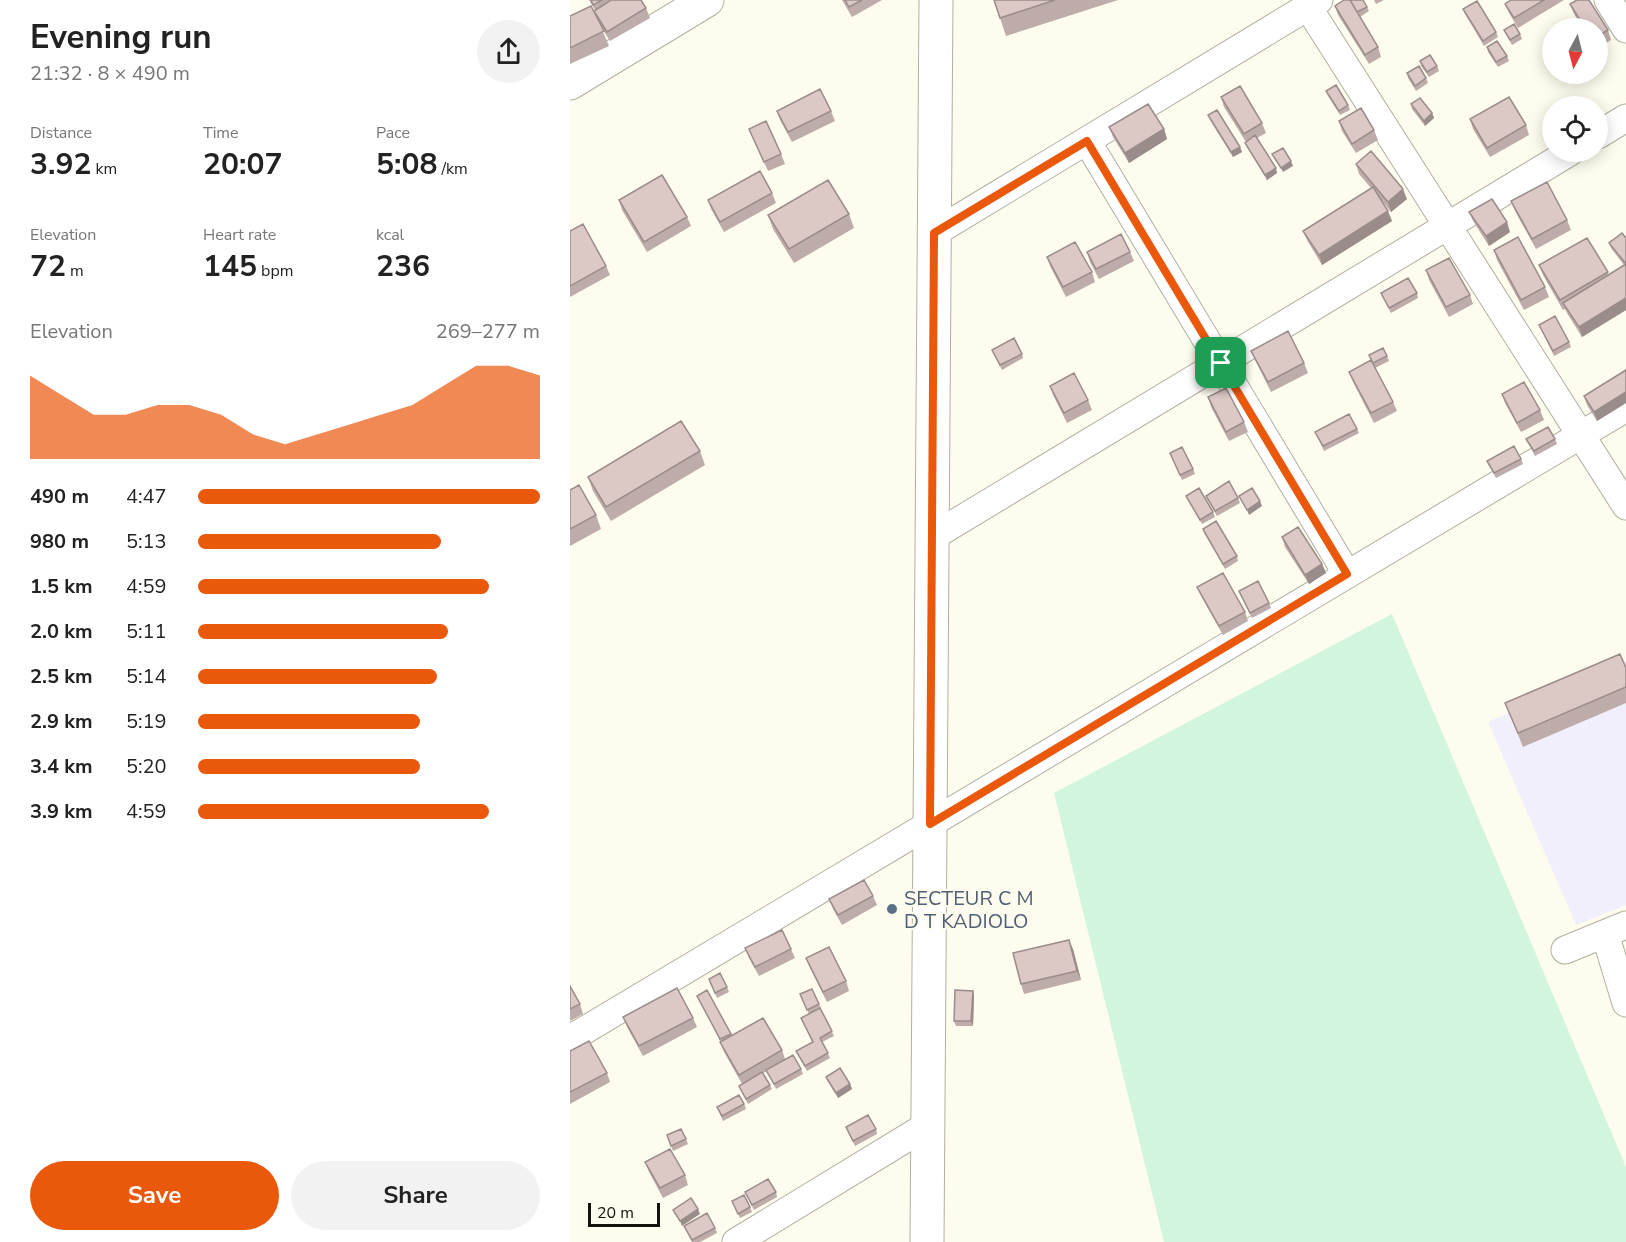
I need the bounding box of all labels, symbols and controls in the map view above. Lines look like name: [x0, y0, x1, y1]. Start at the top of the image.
text: Evening run: [30, 15, 212, 60]
north arrow: [1542, 18, 1608, 84]
map controls: [1542, 18, 1608, 162]
button: share: [477, 20, 540, 83]
text: 21:32 · 8 × 490 m: [30, 60, 190, 87]
button: locate: [1542, 96, 1608, 162]
text: Distance: [30, 122, 92, 144]
text: Time: [203, 122, 239, 144]
text: Pace: [376, 122, 410, 144]
text: 3.92: [30, 144, 91, 185]
text: 20:07: [203, 144, 282, 185]
text: 5:08: [376, 144, 437, 185]
text: km: [91, 158, 117, 180]
text: /km: [437, 158, 468, 180]
text: Elevation: [30, 224, 96, 246]
text: Heart rate: [203, 224, 276, 246]
text: kcal: [376, 224, 404, 246]
text: 72: [30, 246, 66, 287]
text: 145: [203, 246, 257, 287]
text: 236: [376, 246, 430, 287]
text: m: [66, 260, 84, 282]
text: bpm: [257, 260, 293, 282]
text: Elevation: [30, 318, 113, 345]
text: 269–277 m: [436, 318, 540, 345]
pin: [1195, 337, 1246, 388]
icon: arrive: [1204, 346, 1237, 379]
text: 490 m: [30, 483, 89, 510]
text: 4:47: [126, 483, 167, 510]
text: 980 m: [30, 528, 89, 555]
text: 5:13: [126, 528, 167, 555]
text: 1.5 km: [30, 573, 93, 600]
text: 4:59: [126, 573, 167, 600]
text: 2.0 km: [30, 618, 93, 645]
text: 5:11: [126, 618, 167, 645]
text: 2.5 km: [30, 663, 93, 690]
text: 5:14: [126, 663, 167, 690]
text: 2.9 km: [30, 708, 93, 735]
text: 5:19: [126, 708, 167, 735]
text: 3.4 km: [30, 753, 93, 780]
text: 5:20: [126, 753, 167, 780]
text: 3.9 km: [30, 798, 93, 825]
text: 4:59: [126, 798, 167, 825]
place label: SECTEUR C M D T KADIOLO: [904, 885, 1034, 935]
marker: SECTEUR C M D T KADIOLO: [885, 902, 899, 916]
button: Save: [30, 1161, 279, 1230]
button: Share: [291, 1161, 540, 1230]
scale bar: [588, 1200, 660, 1228]
text: 20 m: [597, 1202, 634, 1224]

